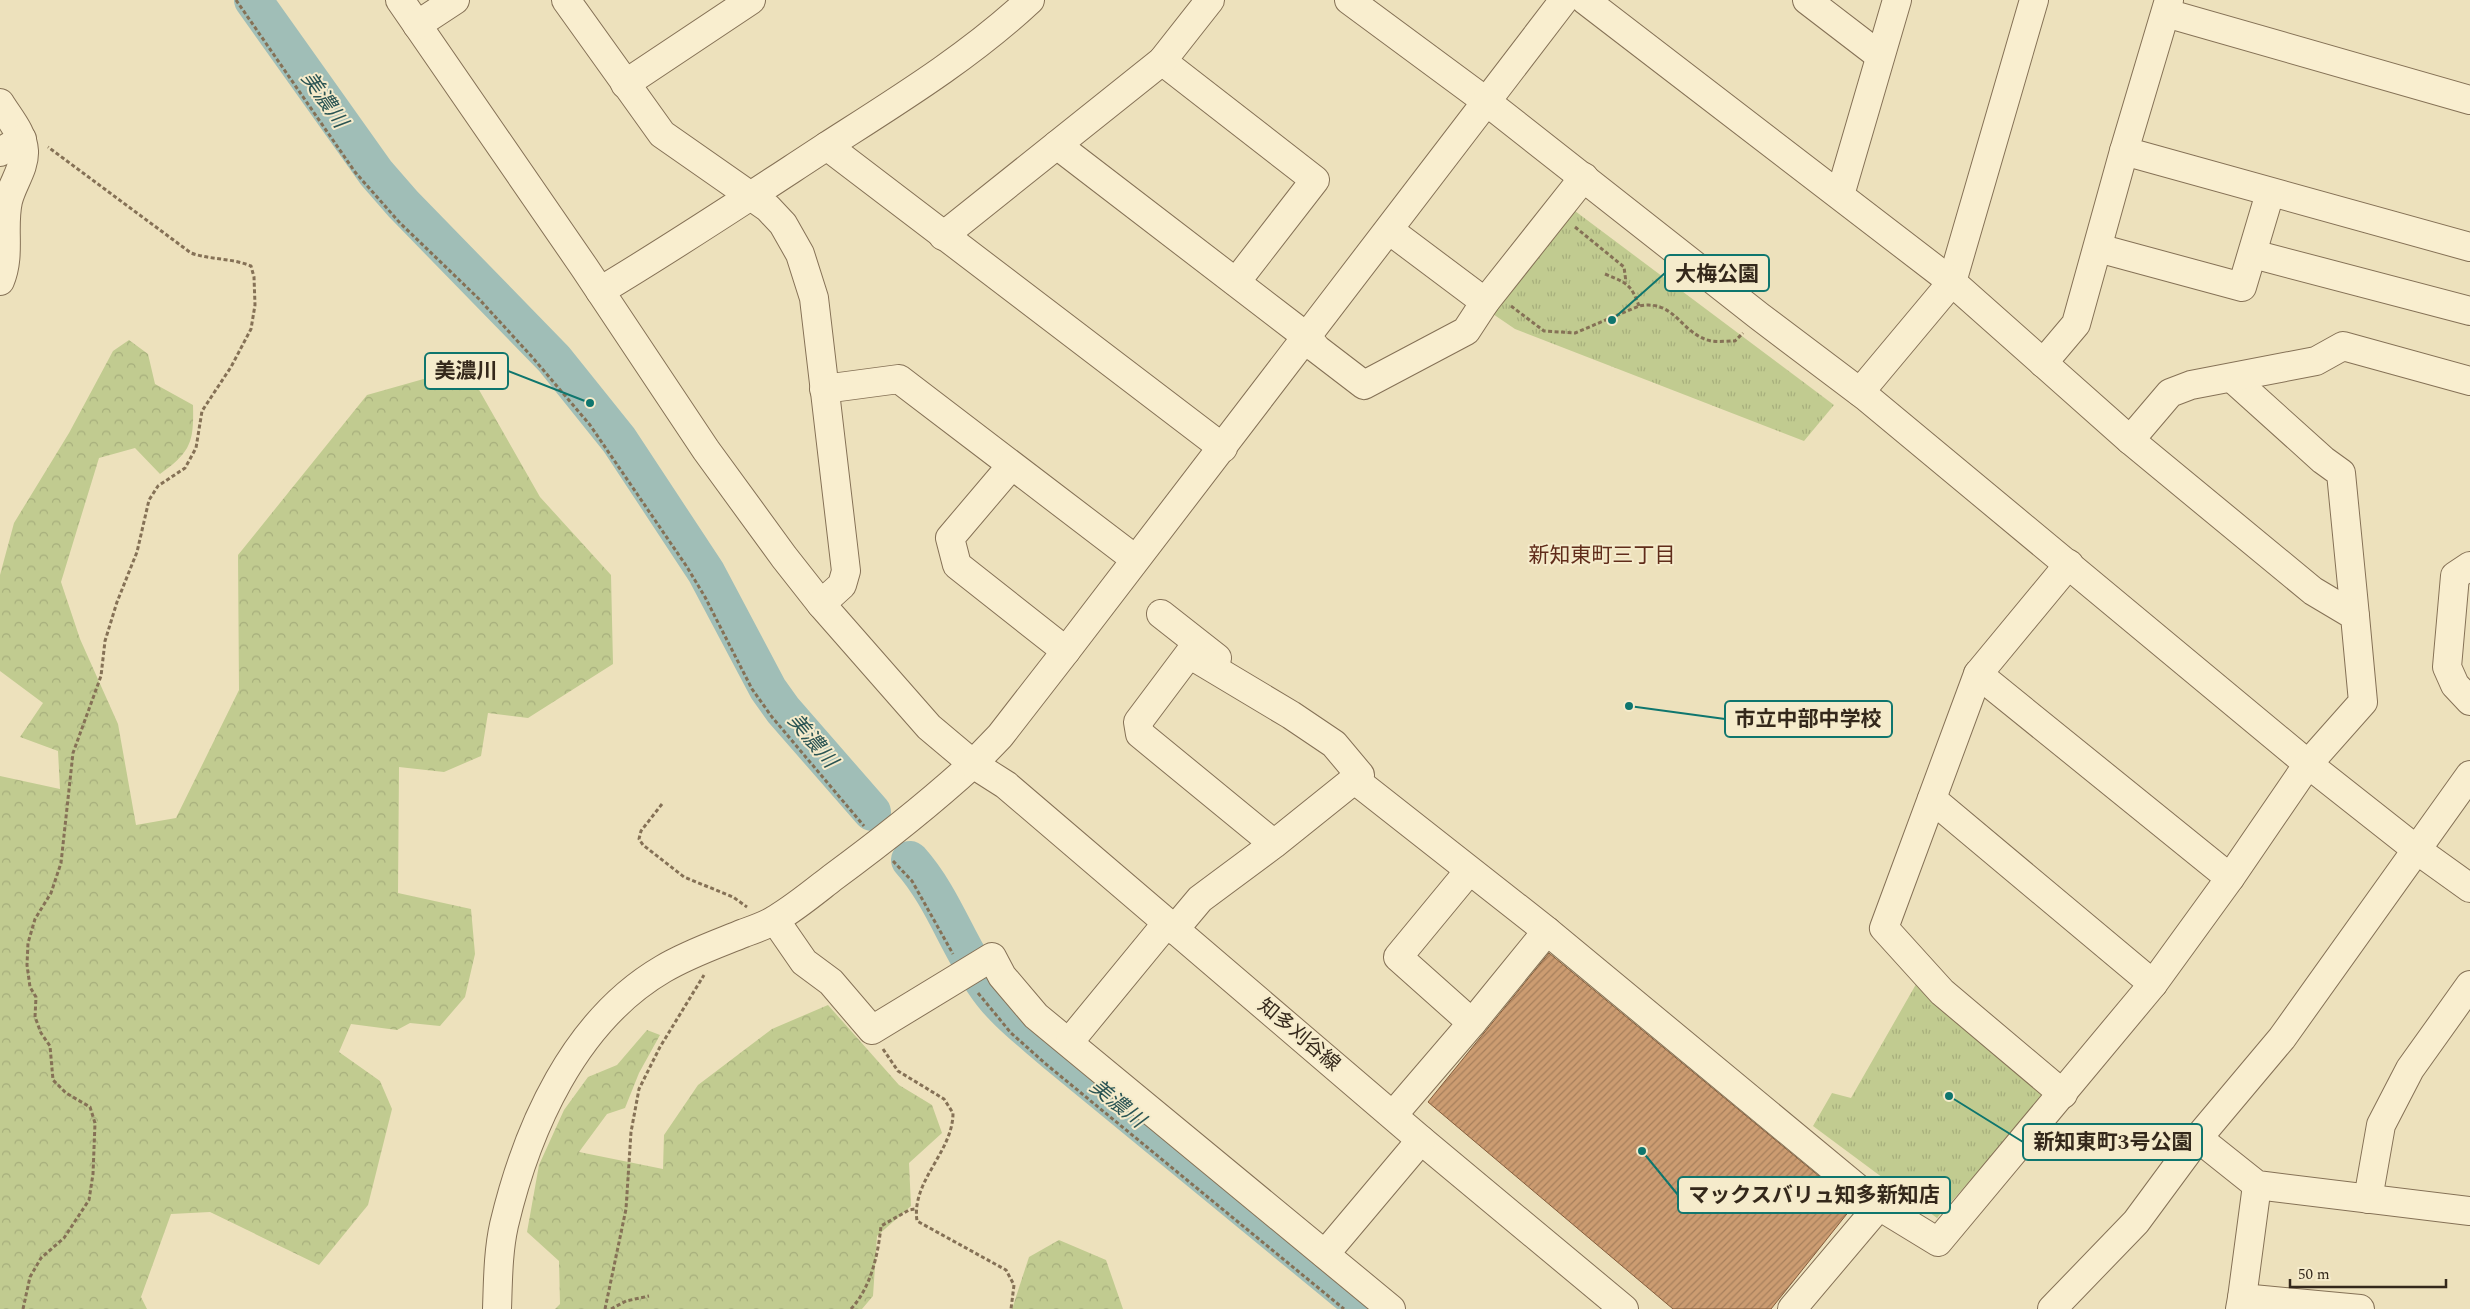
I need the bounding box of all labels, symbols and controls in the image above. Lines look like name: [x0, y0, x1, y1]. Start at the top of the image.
water label: 美濃川: [293, 65, 356, 137]
callout: 大梅公園: [1665, 255, 1769, 291]
text: 大梅公園: [1675, 259, 1759, 291]
callout: 美濃川: [425, 353, 508, 389]
text: 美濃川: [435, 356, 498, 388]
district label: 新知東町三丁目: [1529, 540, 1676, 572]
callout: 市立中部中学校: [1725, 701, 1892, 737]
text: 市立中部中学校: [1735, 704, 1882, 736]
water label: 美濃川: [779, 707, 846, 777]
street label: 知多刈谷線: [1251, 991, 1347, 1079]
water label: 美濃川: [1082, 1072, 1153, 1138]
callout: 新知東町3号公園: [2023, 1124, 2202, 1160]
text: 新知東町3号公園: [2034, 1127, 2192, 1159]
callout: マックスバリュ知多新知店: [1678, 1177, 1950, 1213]
text: マックスバリュ知多新知店: [1688, 1180, 1940, 1212]
scale bar: [2290, 1256, 2446, 1288]
text: 50 m: [2298, 1263, 2330, 1286]

